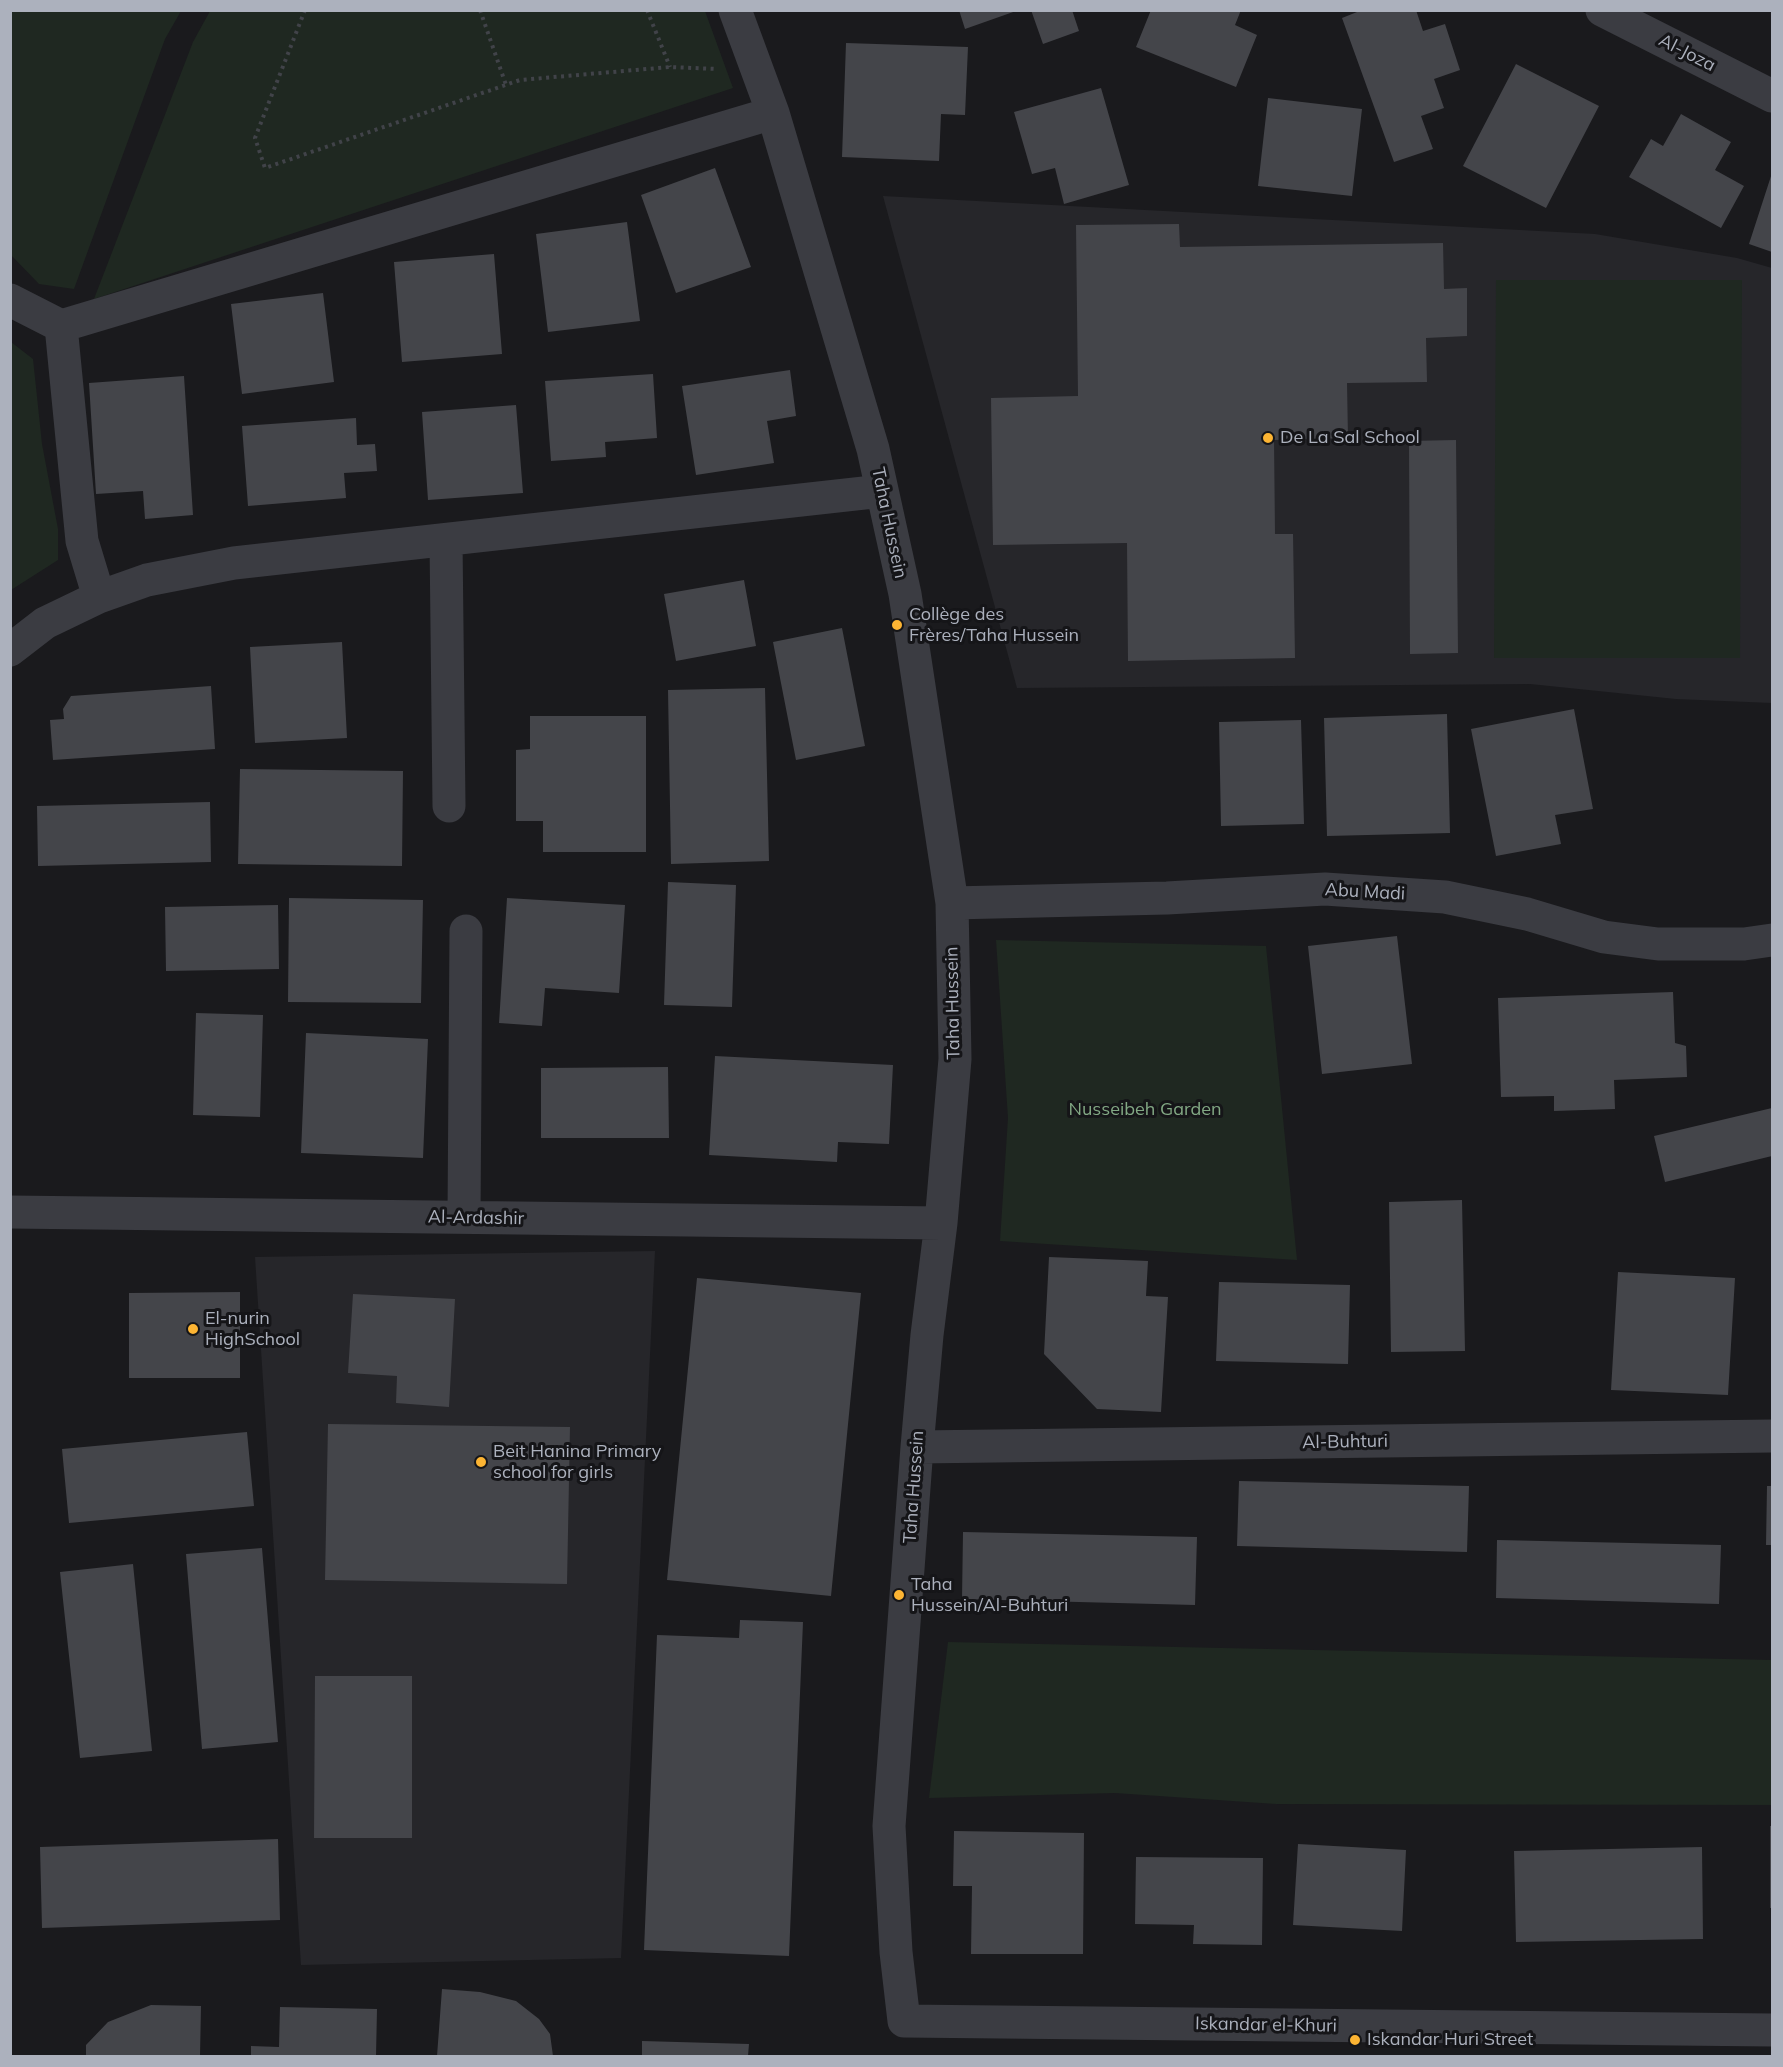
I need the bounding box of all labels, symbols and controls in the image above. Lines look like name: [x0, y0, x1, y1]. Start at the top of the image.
street label: Al-Joza: [1655, 30, 1719, 76]
place label: De La Sal School: [1280, 427, 1420, 449]
marker: De La Sal School: [1261, 431, 1275, 445]
street label: Taha Hussein: [867, 465, 911, 581]
place label: Collège des Frères/Taha Hussein: [909, 604, 1079, 646]
marker: Collège des Frères/Taha Hussein: [890, 618, 904, 632]
street label: Abu Madi: [1324, 879, 1406, 905]
street label: Taha Hussein: [941, 946, 965, 1060]
park label: Nusseibeh Garden: [1068, 1099, 1222, 1121]
street label: Al-Ardashir: [428, 1206, 524, 1230]
place label: El-nurin HighSchool: [205, 1308, 300, 1350]
marker: El-nurin HighSchool: [186, 1322, 200, 1336]
street label: Taha Hussein: [899, 1430, 929, 1544]
street label: Al-Buhturi: [1302, 1430, 1388, 1454]
place label: Beit Hanina Primary school for girls: [493, 1441, 661, 1484]
marker: Beit Hanina Primary school for girls: [474, 1455, 488, 1469]
place label: Taha Hussein/Al-Buhturi: [911, 1574, 1068, 1616]
marker: Taha Hussein/Al-Buhturi: [892, 1588, 906, 1602]
street label: Iskandar el-Khuri: [1195, 2013, 1337, 2037]
place label: Iskandar Huri Street: [1367, 2029, 1533, 2051]
marker: Iskandar Huri Street: [1348, 2033, 1362, 2047]

